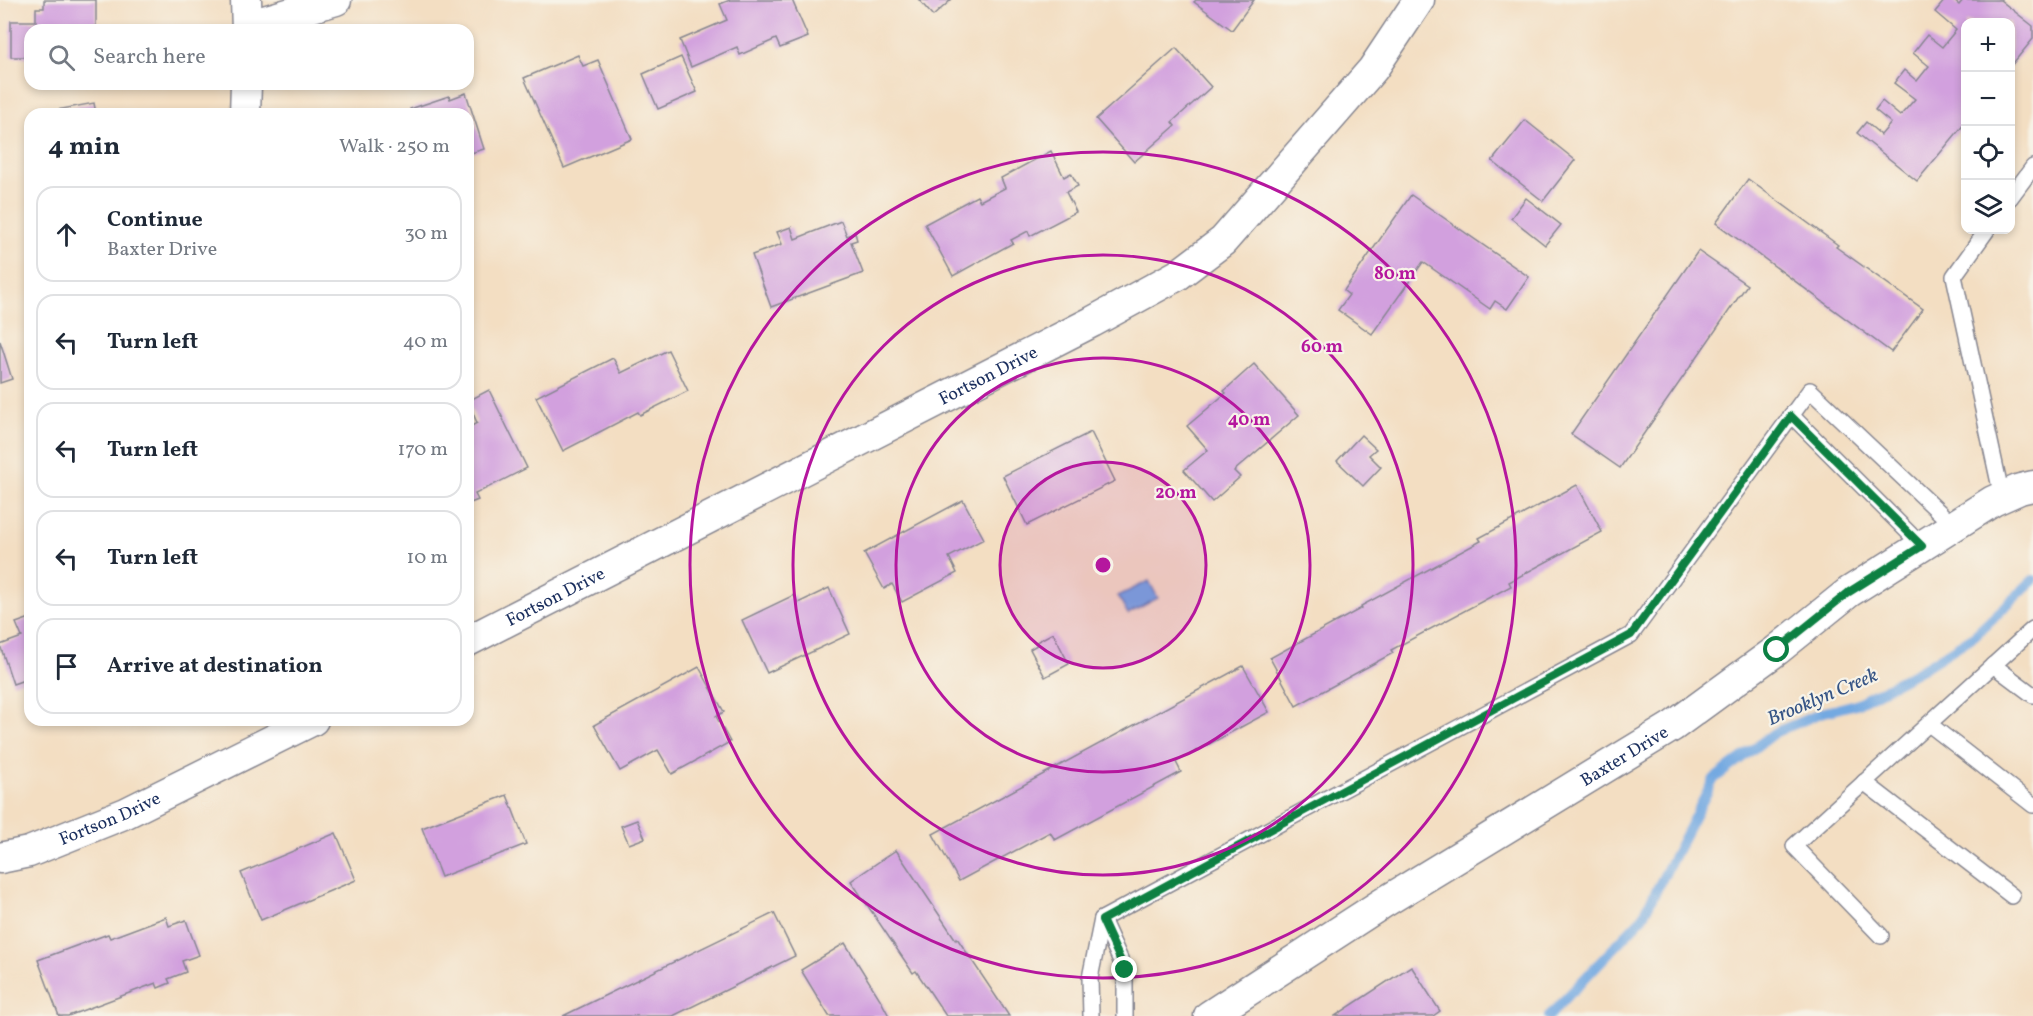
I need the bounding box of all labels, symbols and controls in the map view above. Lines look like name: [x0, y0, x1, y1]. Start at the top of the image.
map controls: [1961, 18, 2015, 234]
button: +: [1961, 18, 2015, 72]
search box: [24, 24, 474, 90]
icon: search: [45, 41, 78, 74]
text: Search here: [93, 42, 206, 73]
button: −: [1961, 72, 2015, 126]
button: locate: [1961, 126, 2015, 180]
text: 4 min: [48, 129, 120, 165]
text: Walk · 250 m: [339, 133, 450, 161]
button: layers: [1961, 180, 2015, 234]
text: Continue: [107, 205, 203, 236]
icon: ahead: [50, 218, 83, 251]
text: 30 m: [404, 220, 448, 248]
text: Baxter Drive: [107, 236, 217, 264]
text: 80 m: [1374, 262, 1416, 287]
icon: left: [50, 326, 83, 359]
text: Turn left: [107, 327, 198, 358]
text: 40 m: [403, 328, 448, 356]
text: 60 m: [1301, 335, 1343, 360]
street label: Fortson Drive: [935, 341, 1043, 412]
text: 40 m: [1228, 408, 1270, 433]
icon: left: [50, 434, 83, 467]
text: Turn left: [107, 435, 198, 466]
text: 170 m: [398, 436, 448, 464]
text: 20 m: [1155, 481, 1197, 506]
icon: left: [50, 542, 83, 575]
text: Turn left: [107, 543, 198, 574]
text: 10 m: [407, 544, 448, 572]
centre of rings: [1093, 555, 1113, 575]
street label: Fortson Drive: [502, 562, 610, 634]
route start: [1763, 636, 1789, 662]
icon: arrive: [50, 650, 83, 683]
text: Arrive at destination: [107, 651, 323, 682]
water label: Brooklyn Creek: [1763, 662, 1883, 734]
street label: Baxter Drive: [1576, 721, 1674, 794]
street label: Fortson Drive: [56, 787, 165, 853]
route end: [1111, 956, 1137, 982]

